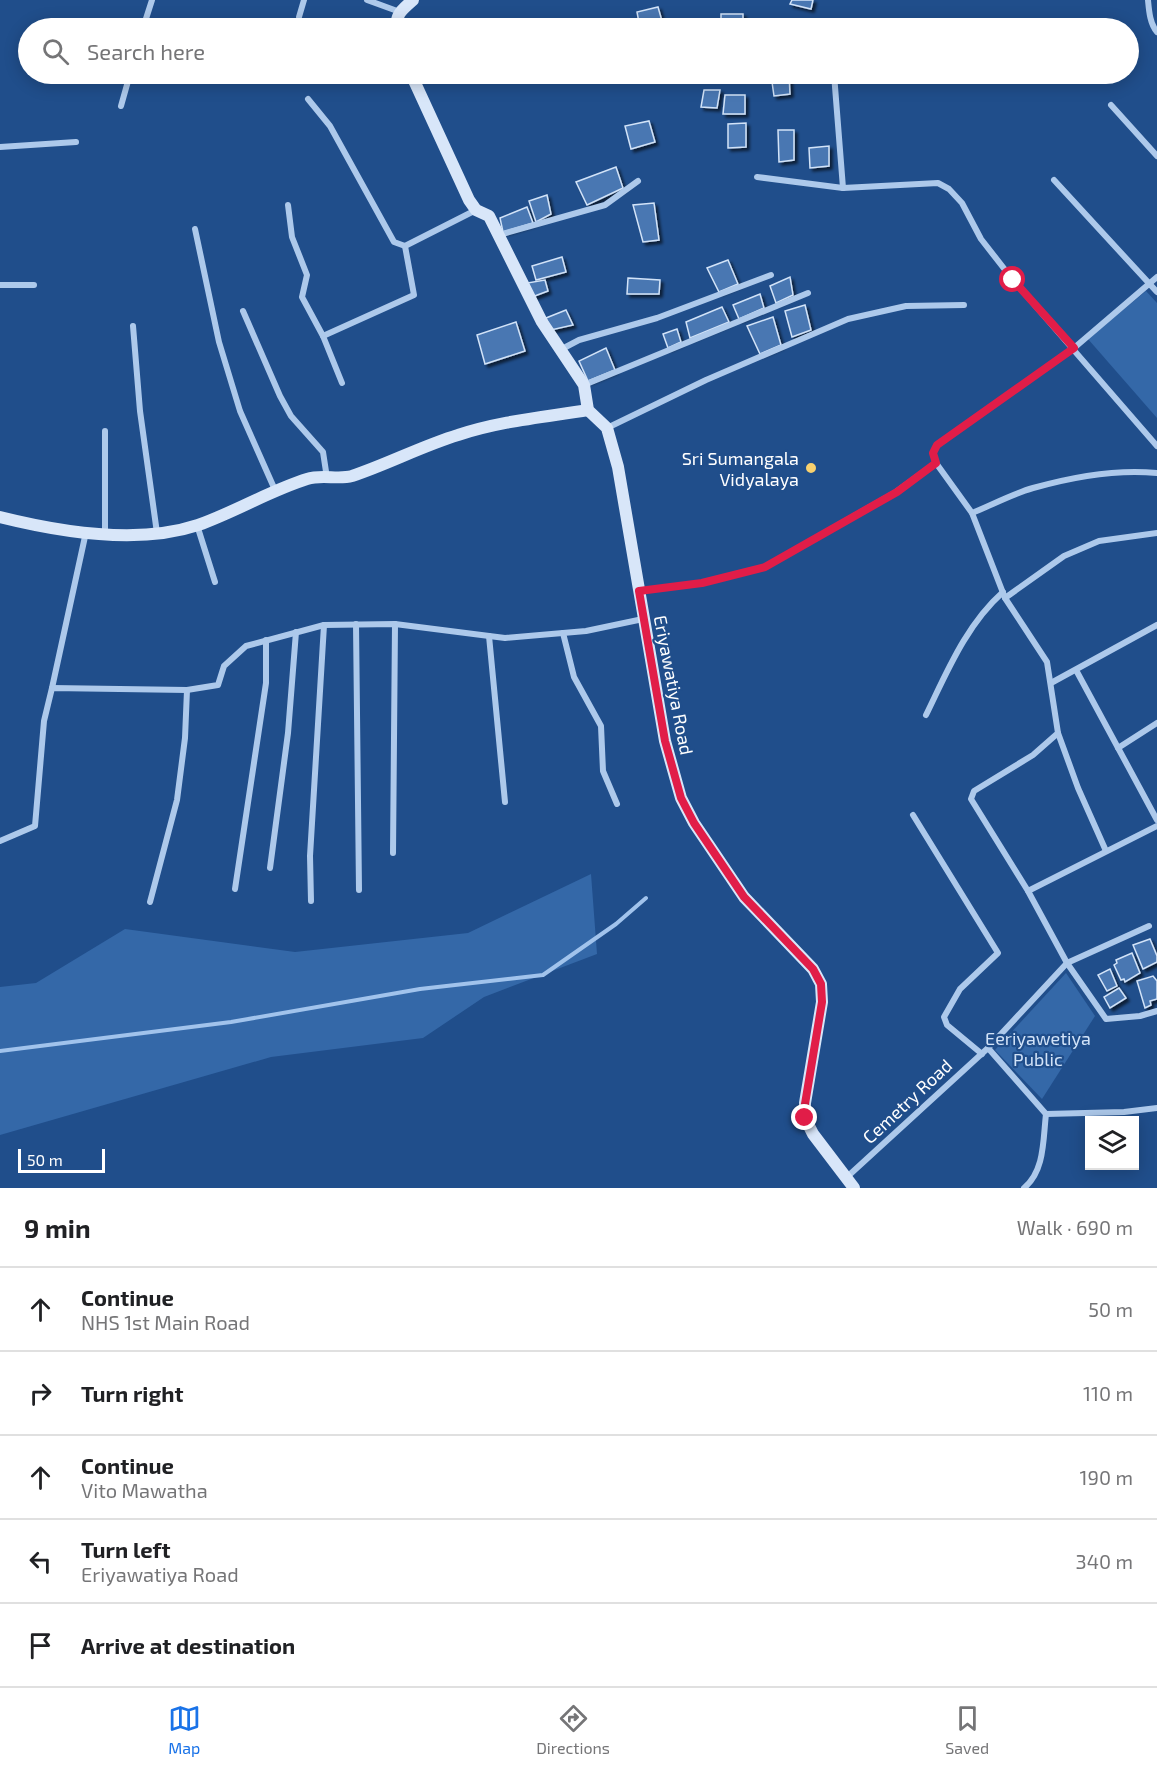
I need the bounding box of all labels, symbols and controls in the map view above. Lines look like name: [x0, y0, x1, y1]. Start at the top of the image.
search box: [18, 18, 1139, 84]
icon: search: [39, 35, 72, 68]
text: Search here: [87, 38, 205, 64]
route start: [999, 266, 1025, 292]
place label: Sri Sumangala Vidyalaya: [682, 447, 799, 490]
marker: Sri Sumangala Vidyalaya: [804, 461, 818, 475]
street label: Eriyawatiya Road: [650, 613, 698, 757]
park label: Eeriyawetiya Public: [985, 1027, 1091, 1070]
street label: Cemetry Road: [858, 1054, 956, 1148]
route end: [791, 1104, 817, 1130]
map controls: [1085, 1116, 1139, 1170]
button: layers: [1085, 1116, 1139, 1170]
scale bar: [18, 1146, 105, 1174]
text: 50 m: [27, 1150, 63, 1169]
text: 9 min: [24, 1212, 91, 1243]
text: Walk · 690 m: [1017, 1215, 1133, 1239]
text: Continue: [81, 1284, 174, 1310]
icon: ahead: [24, 1293, 57, 1326]
text: 50 m: [1088, 1297, 1133, 1321]
text: NHS 1st Main Road: [81, 1310, 250, 1334]
icon: right: [24, 1377, 57, 1410]
text: Turn right: [81, 1380, 183, 1406]
text: 110 m: [1083, 1381, 1133, 1405]
text: Continue: [81, 1452, 174, 1478]
icon: ahead: [24, 1461, 57, 1494]
text: 190 m: [1080, 1465, 1133, 1489]
text: Vito Mawatha: [81, 1478, 208, 1502]
text: Turn left: [81, 1536, 170, 1562]
icon: left: [24, 1545, 57, 1578]
text: 340 m: [1076, 1549, 1133, 1573]
text: Eriyawatiya Road: [81, 1562, 239, 1586]
icon: arrive: [24, 1629, 57, 1662]
text: Arrive at destination: [81, 1632, 295, 1658]
tab: Map: [168, 1702, 201, 1757]
tab: Directions: [536, 1702, 610, 1757]
tab: Saved: [945, 1702, 989, 1757]

